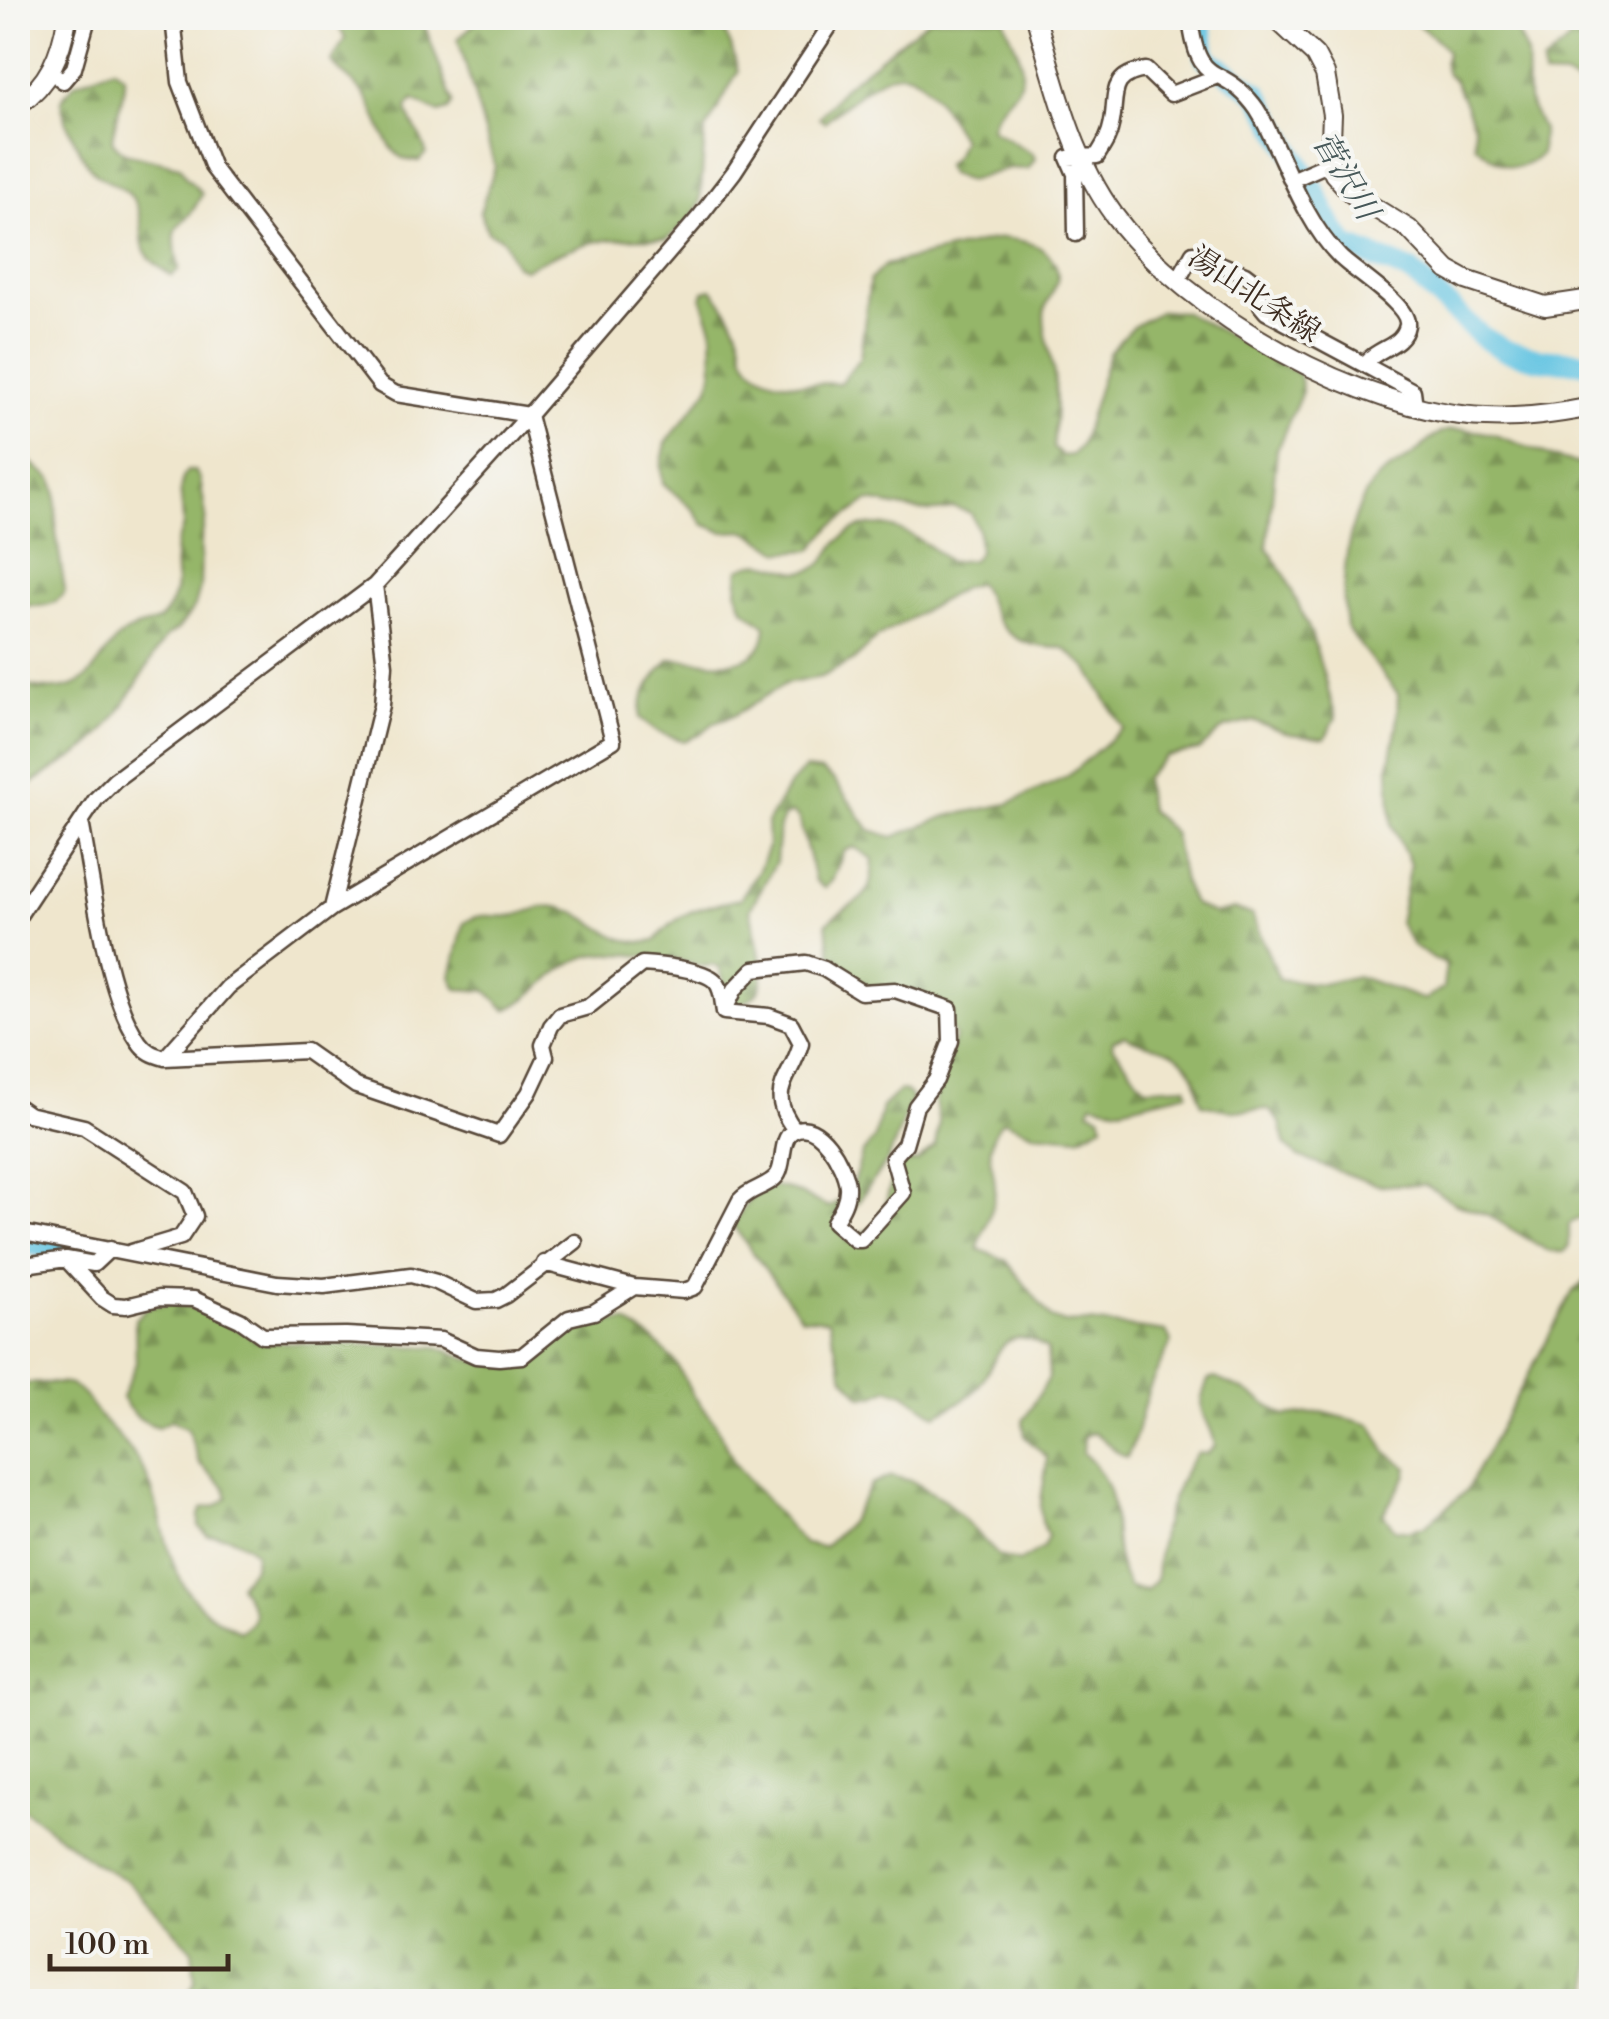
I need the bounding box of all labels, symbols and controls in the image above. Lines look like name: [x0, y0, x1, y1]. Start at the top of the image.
water label: 菅沢川: [1303, 125, 1388, 230]
street label: 湯山北条線: [1181, 238, 1327, 352]
scale bar: [50, 1909, 228, 1971]
text: 100 m: [65, 1926, 149, 1964]

